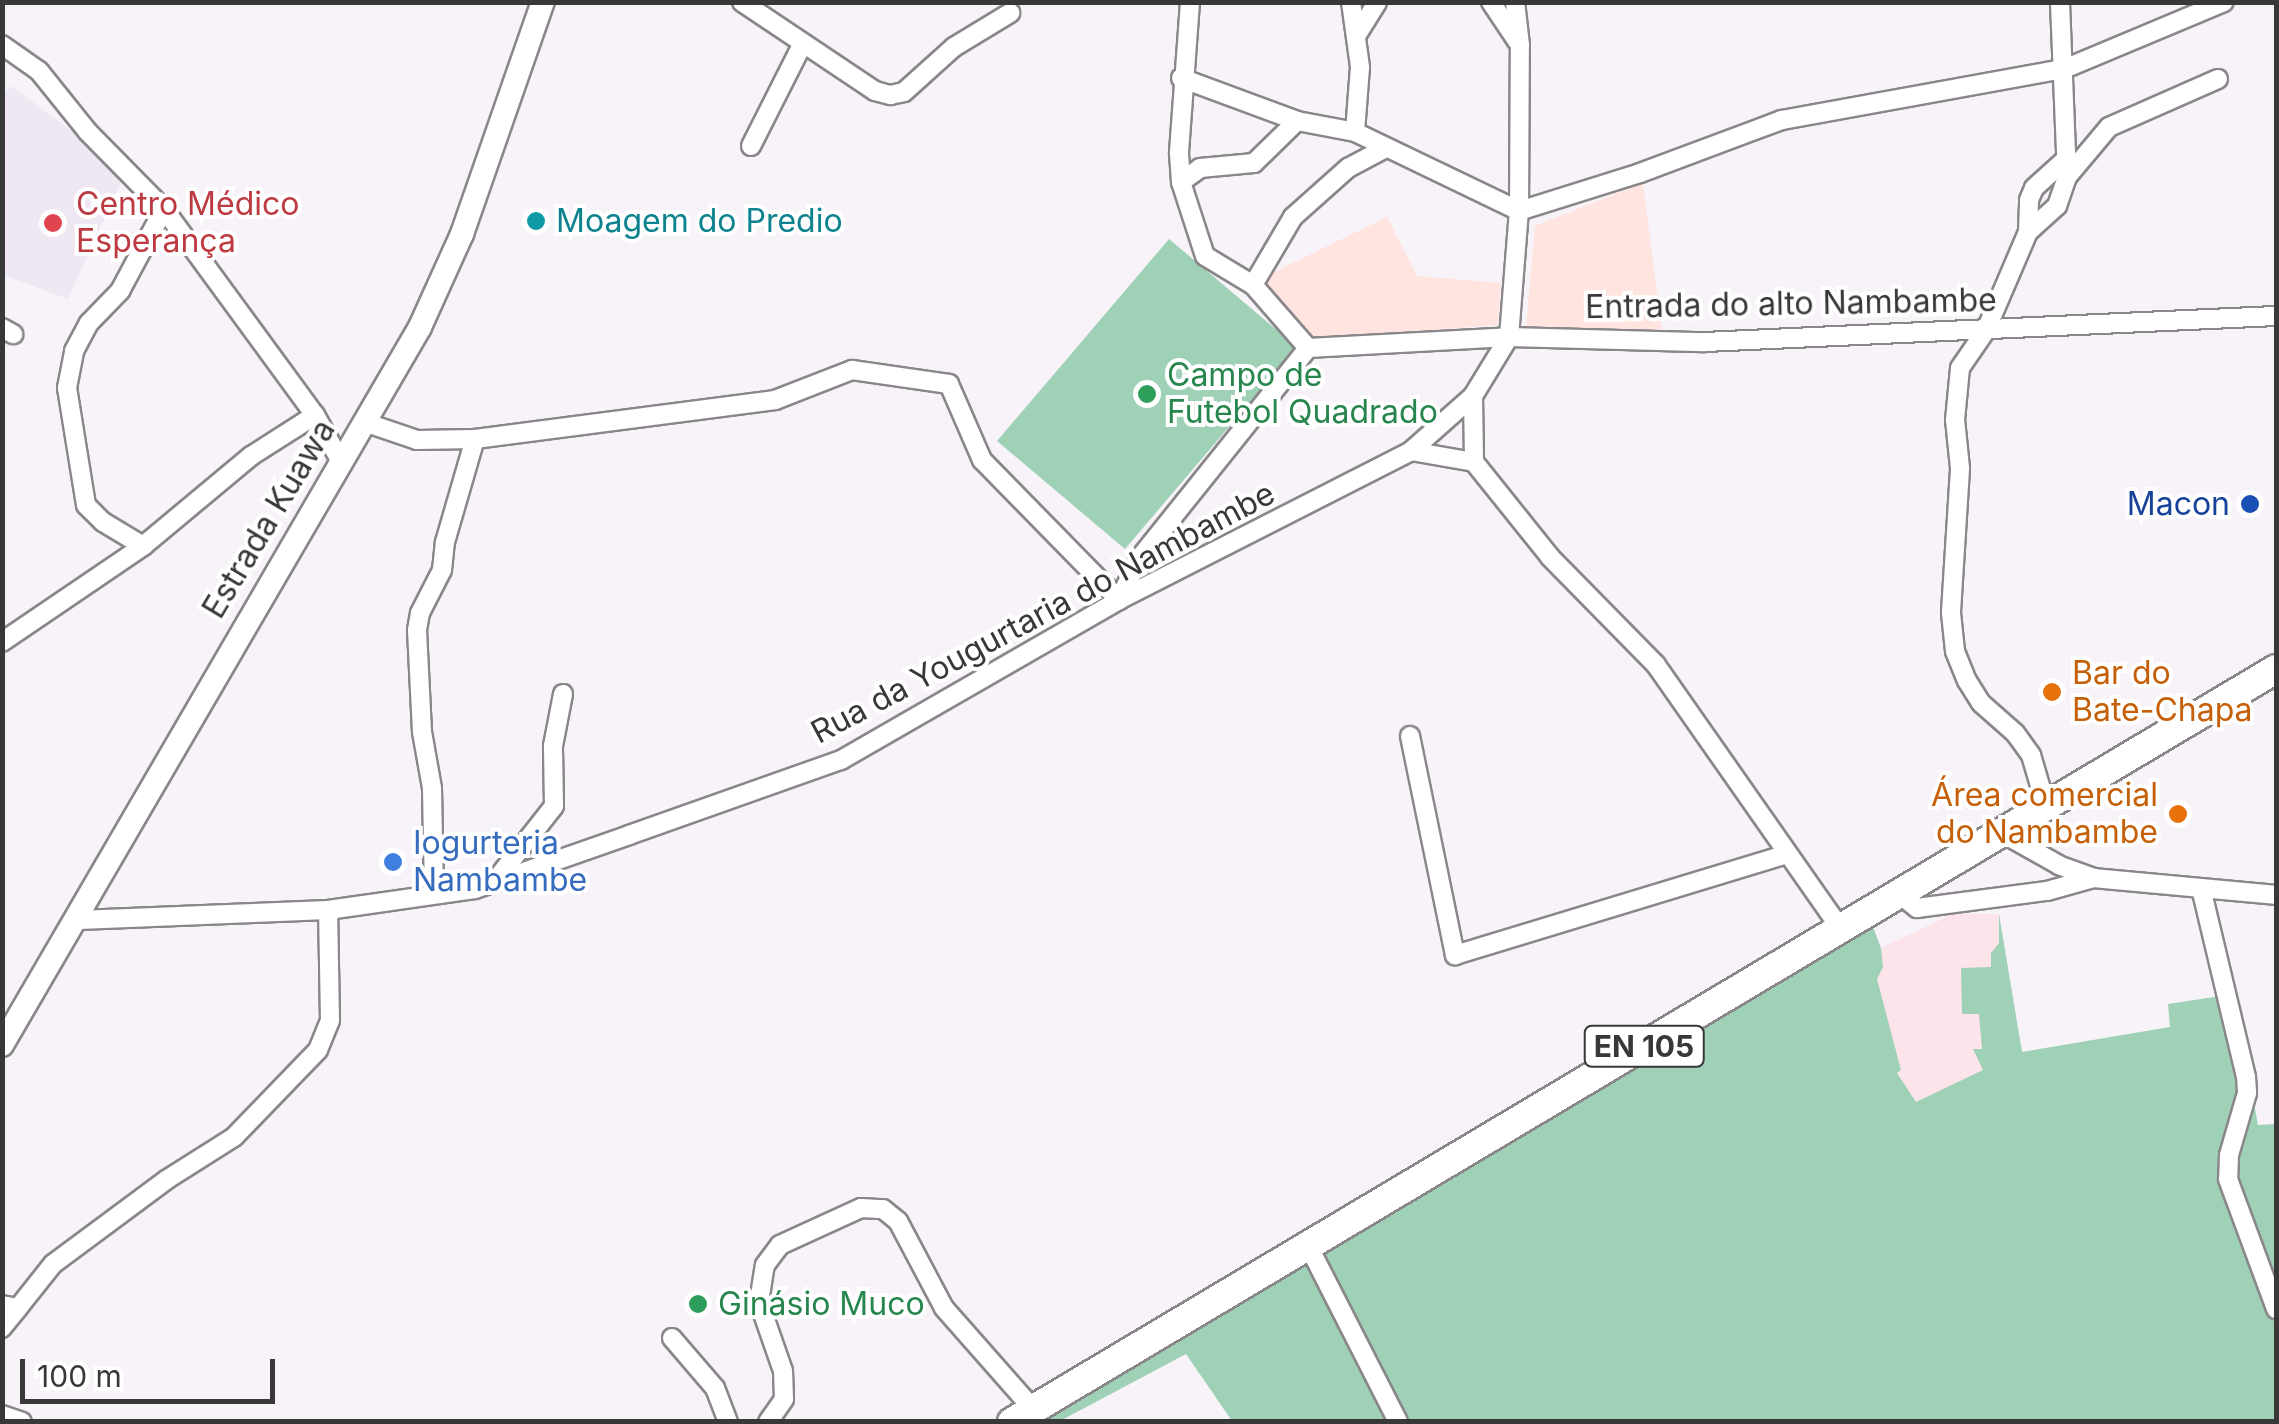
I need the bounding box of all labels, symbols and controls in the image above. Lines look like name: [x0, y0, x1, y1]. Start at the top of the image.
place label: Centro Médico Esperança: [76, 186, 299, 261]
place label: Moagem do Predio: [556, 202, 843, 240]
marker: Centro Médico Esperança: [40, 210, 66, 236]
marker: Moagem do Predio: [525, 210, 547, 232]
street label: Entrada do alto Nambambe: [1585, 281, 1997, 327]
place label: Campo de Futebol Quadrado: [1167, 357, 1438, 432]
marker: Campo de Futebol Quadrado: [1136, 383, 1158, 405]
street label: Estrada Kuawa: [195, 413, 343, 625]
street label: Rua da Yougurtaria do Nambambe: [805, 474, 1281, 752]
place label: Macon: [2127, 485, 2230, 523]
marker: Macon: [2239, 493, 2261, 515]
place label: Bar do Bate-Chapa: [2072, 655, 2253, 730]
marker: Bar do Bate-Chapa: [2041, 681, 2063, 703]
place label: Área comercial do Nambambe: [1931, 777, 2158, 852]
marker: Área comercial do Nambambe: [2167, 803, 2189, 825]
place label: Iogurteria Nambambe: [413, 825, 587, 900]
marker: Iogurteria Nambambe: [382, 851, 404, 873]
road number: EN 105: [1582, 1021, 1706, 1071]
place label: Ginásio Muco: [718, 1285, 925, 1323]
marker: Ginásio Muco: [687, 1293, 709, 1315]
scale bar: [25, 1339, 280, 1401]
text: 100 m: [37, 1358, 122, 1394]

